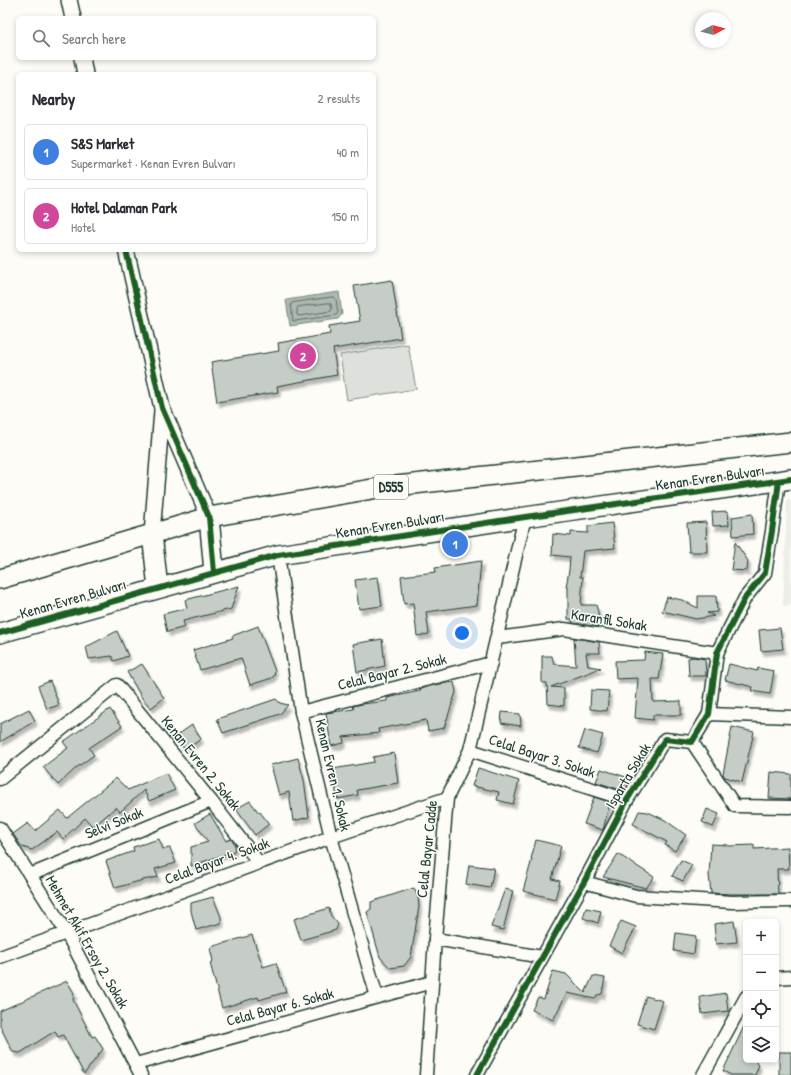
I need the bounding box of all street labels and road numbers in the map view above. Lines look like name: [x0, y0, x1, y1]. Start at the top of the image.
street label: Kenan Evren Bulvarı: [654, 459, 766, 496]
road number: D555: [374, 475, 408, 499]
street label: Kenan Evren Bulvarı: [334, 506, 446, 543]
street label: Kenan Evren Bulvarı: [17, 573, 129, 624]
street label: Karanfil Sokak: [569, 603, 649, 636]
street label: Celal Bayar 2. Sokak: [335, 648, 448, 695]
street label: Kenan Evren 2. Sokak: [157, 711, 246, 814]
street label: Kenan Evren 1. Sokak: [310, 717, 357, 833]
street label: Celal Bayar 3. Sokak: [486, 728, 598, 783]
street label: Isparta Sokak: [600, 739, 655, 812]
street label: Celal Bayar Cadde: [411, 799, 442, 899]
street label: Selvi Sokak: [82, 801, 146, 844]
street label: Celal Bayar 4. Sokak: [162, 832, 272, 889]
street label: Mehmet Akif Ersoy 2. Sokak: [41, 871, 134, 1012]
street label: Celal Bayar 6. Sokak: [224, 982, 336, 1031]

